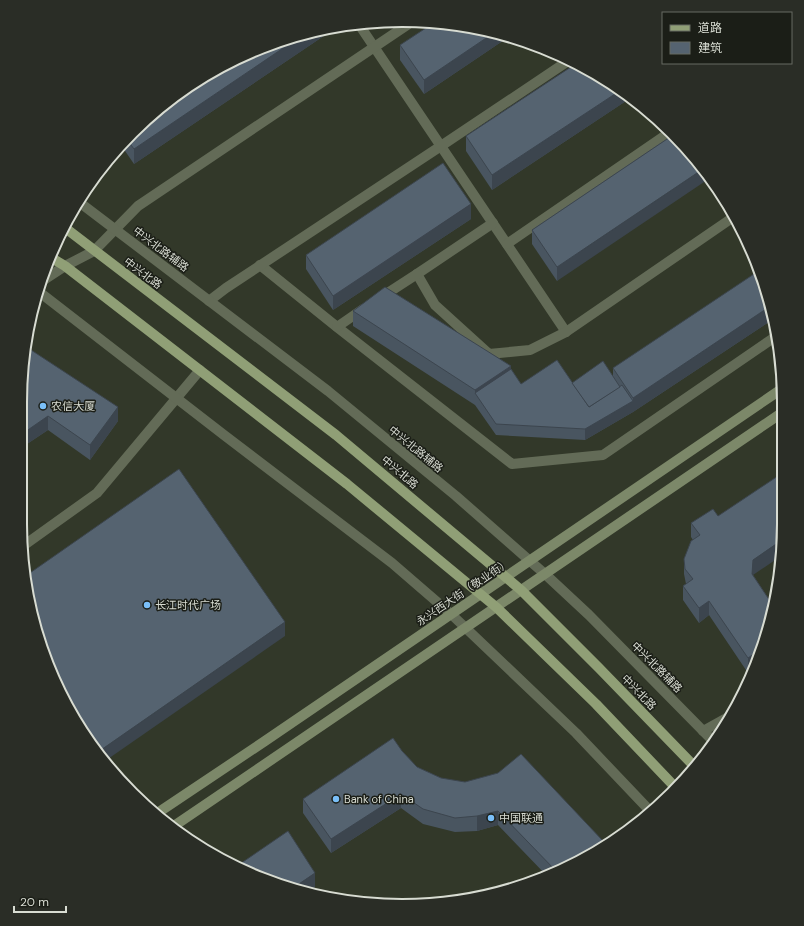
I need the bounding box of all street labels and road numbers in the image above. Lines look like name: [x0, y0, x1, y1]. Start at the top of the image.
street label: 中兴北路辅路: [131, 224, 191, 274]
street label: 中兴北路: [121, 254, 165, 292]
street label: 中兴北路辅路: [386, 423, 446, 475]
street label: 中兴北路: [379, 453, 421, 491]
street label: 永兴西大街（敬业街）: [413, 555, 513, 629]
street label: 中兴北路辅路: [629, 639, 685, 695]
street label: 中兴北路: [619, 672, 659, 712]

